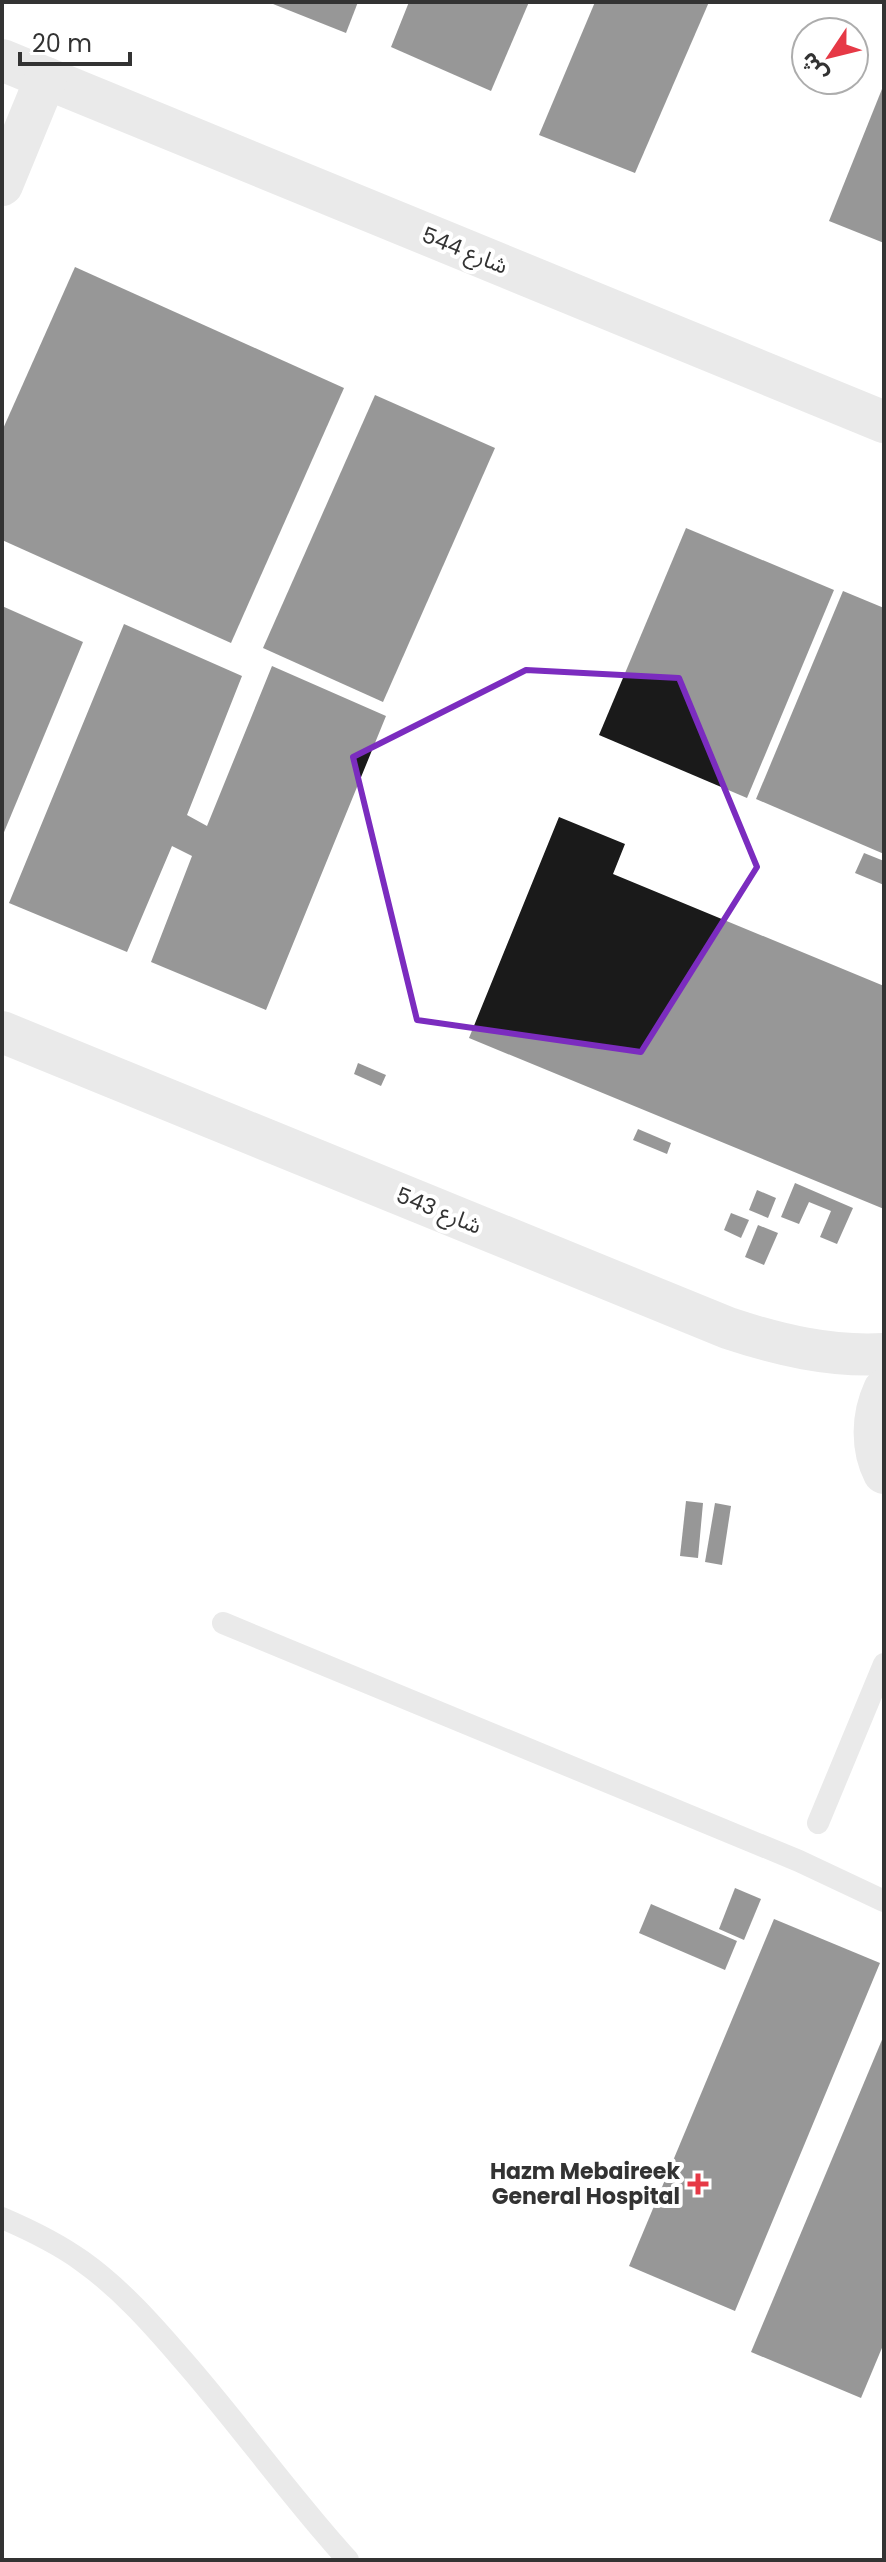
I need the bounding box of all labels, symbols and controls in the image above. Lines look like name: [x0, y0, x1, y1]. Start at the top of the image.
scale bar: [20, 16, 130, 66]
north arrow: [790, 16, 870, 96]
text: 20 m: [32, 27, 92, 60]
text: ش: [793, 46, 835, 88]
street label: شارع 544: [417, 219, 512, 283]
street label: شارع 543: [391, 1179, 486, 1243]
place label: Hazm Mebaireek General Hospital: [490, 2156, 680, 2212]
marker: Hazm Mebaireek General Hospital: [687, 2173, 709, 2195]

